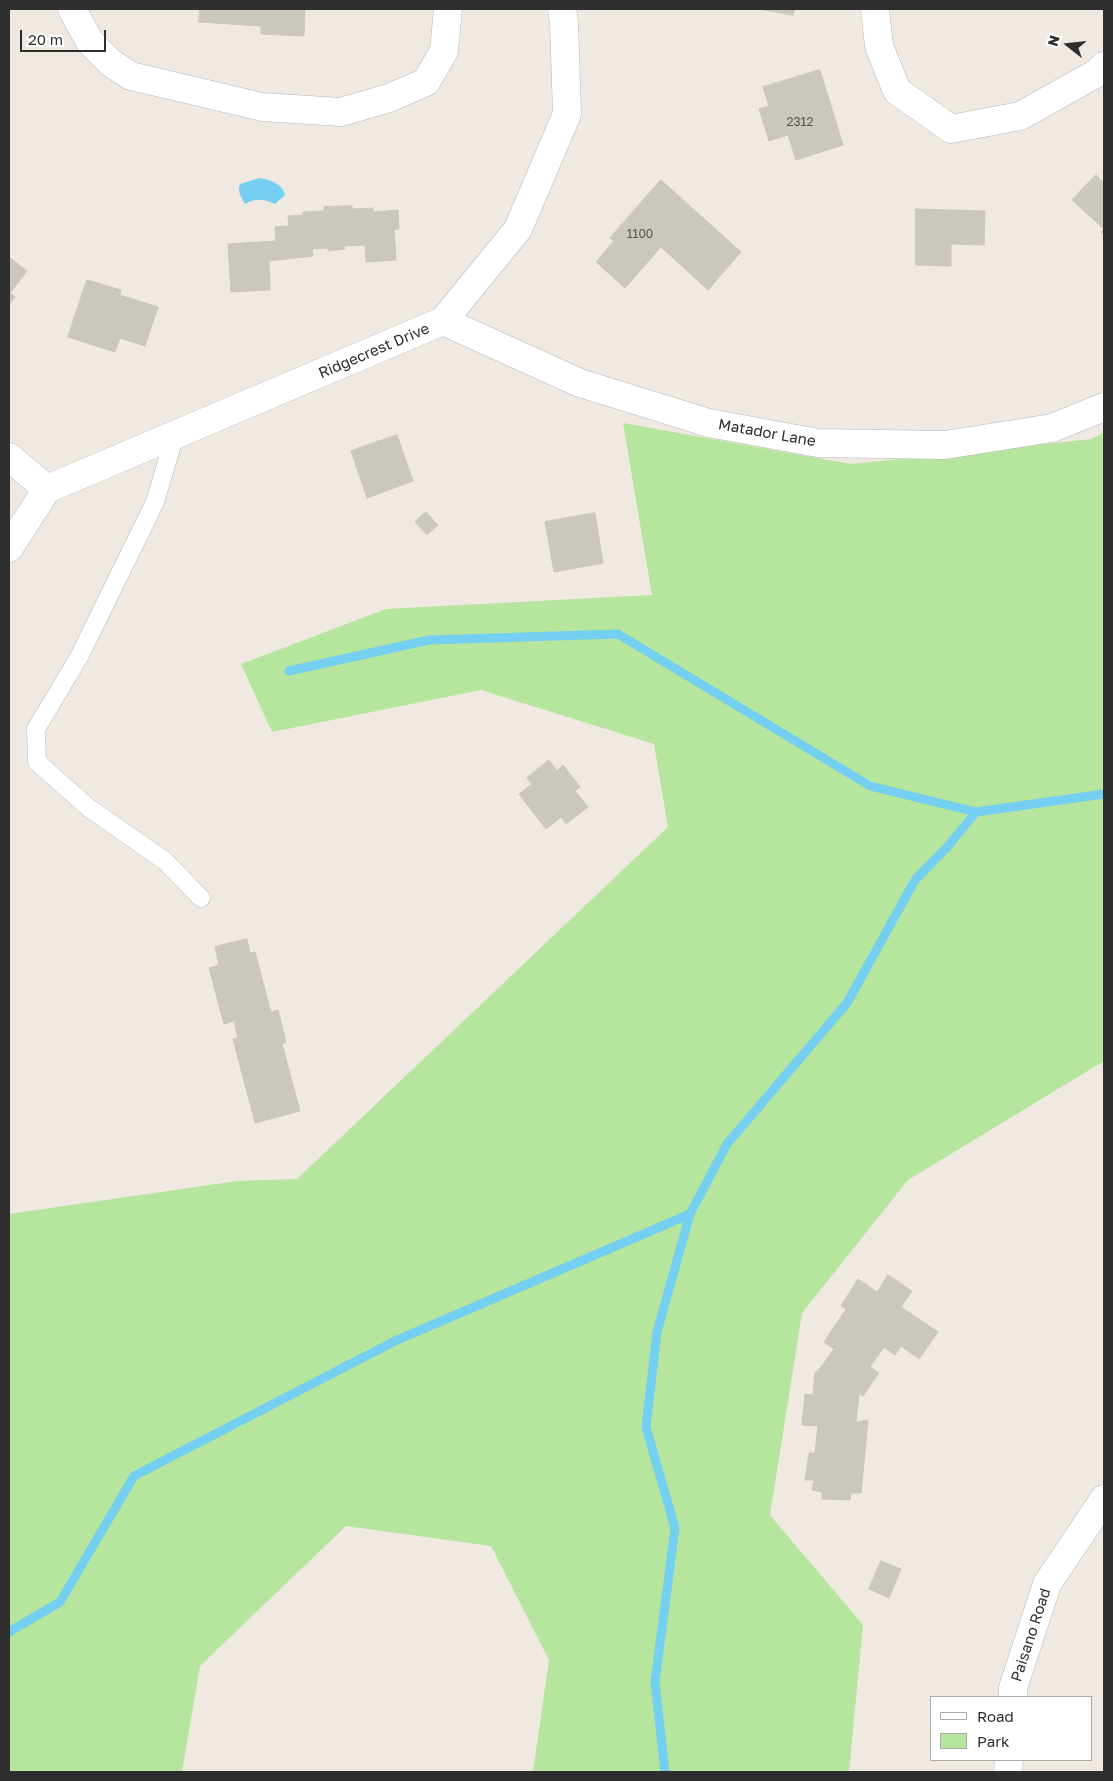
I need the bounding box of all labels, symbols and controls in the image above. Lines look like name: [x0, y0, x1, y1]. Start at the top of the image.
scale bar: [22, 20, 109, 52]
north arrow: [1043, 20, 1093, 70]
text: 20 m: [28, 30, 63, 48]
text: N: [1043, 33, 1063, 48]
house number: 2312: [787, 115, 813, 129]
house number: 1100: [627, 227, 653, 241]
street label: Ridgecrest Drive: [316, 320, 432, 382]
street label: Matador Lane: [717, 416, 817, 450]
street label: Paisano Road: [1007, 1586, 1055, 1684]
legend: [930, 1696, 1093, 1761]
text: Road: [977, 1707, 1014, 1725]
text: Park: [977, 1732, 1009, 1750]

